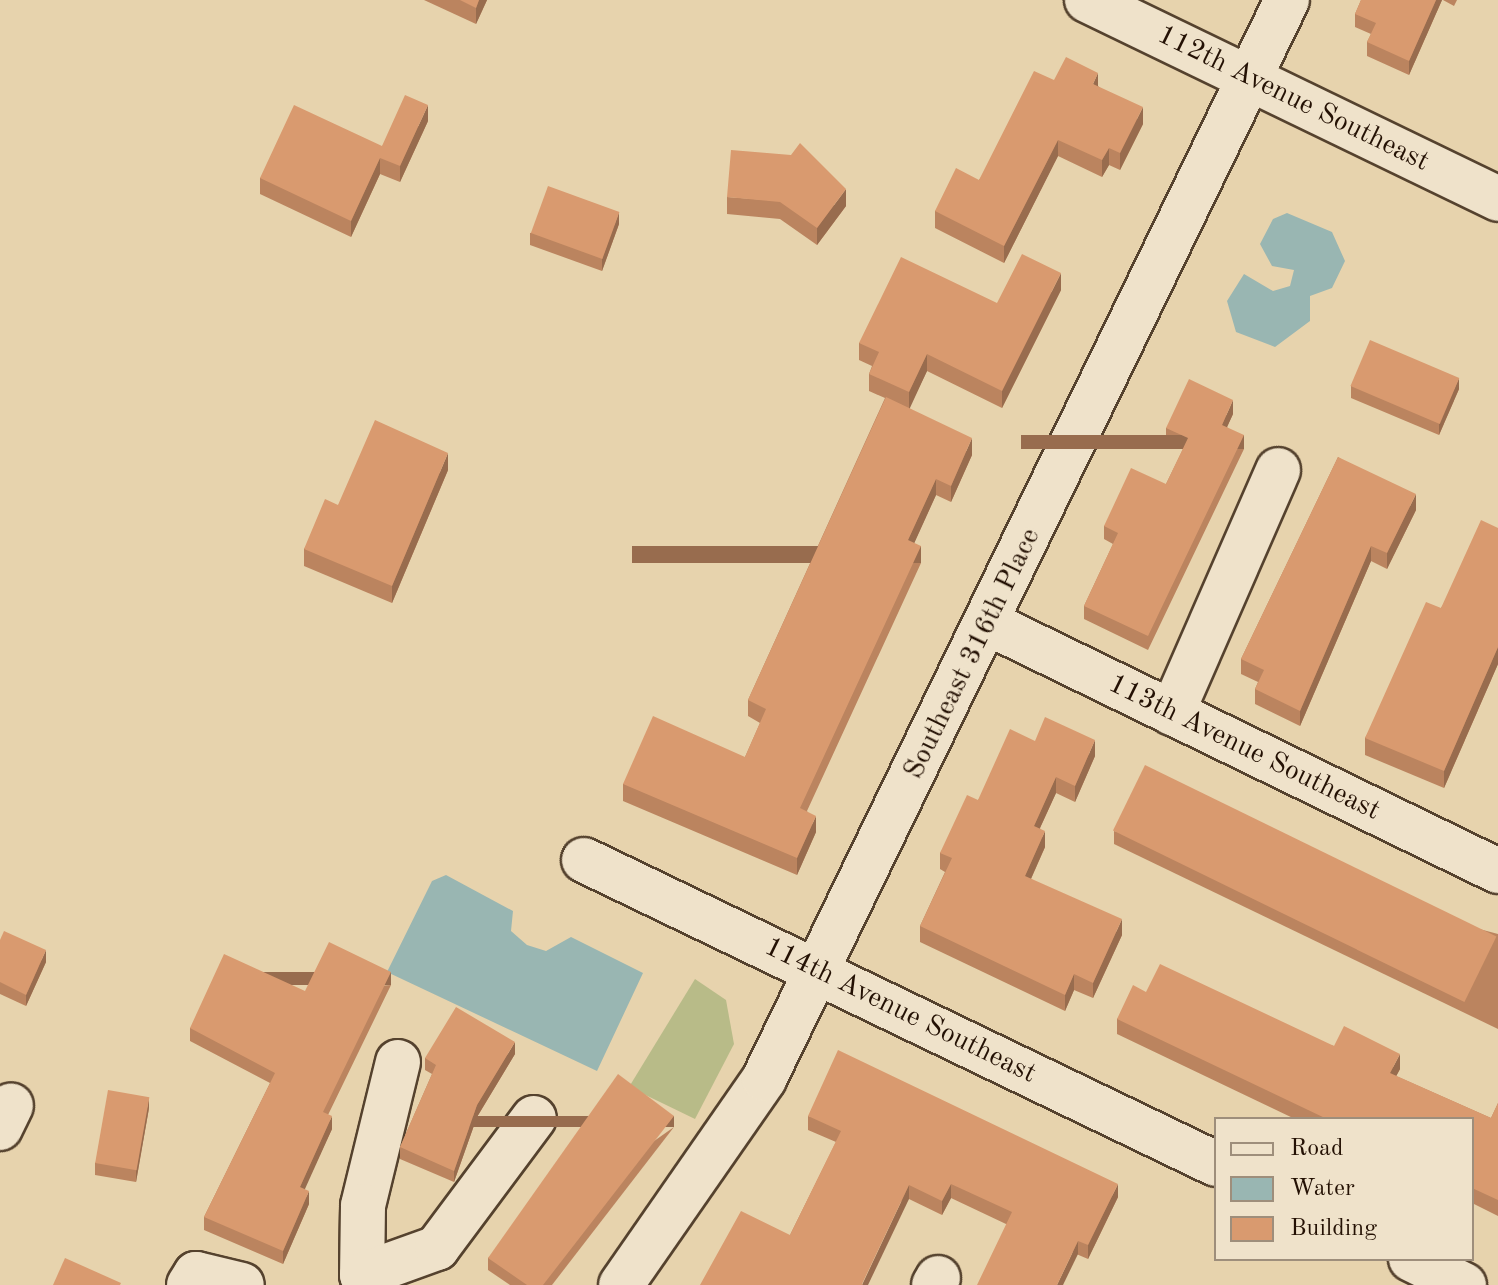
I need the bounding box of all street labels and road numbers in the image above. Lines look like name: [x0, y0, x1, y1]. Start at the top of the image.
street label: 112th Avenue Southeast: [1152, 19, 1434, 179]
street label: Southeast 316th Place: [898, 523, 1048, 785]
street label: 113th Avenue Southeast: [1103, 668, 1385, 828]
street label: 114th Avenue Southeast: [759, 931, 1041, 1091]

